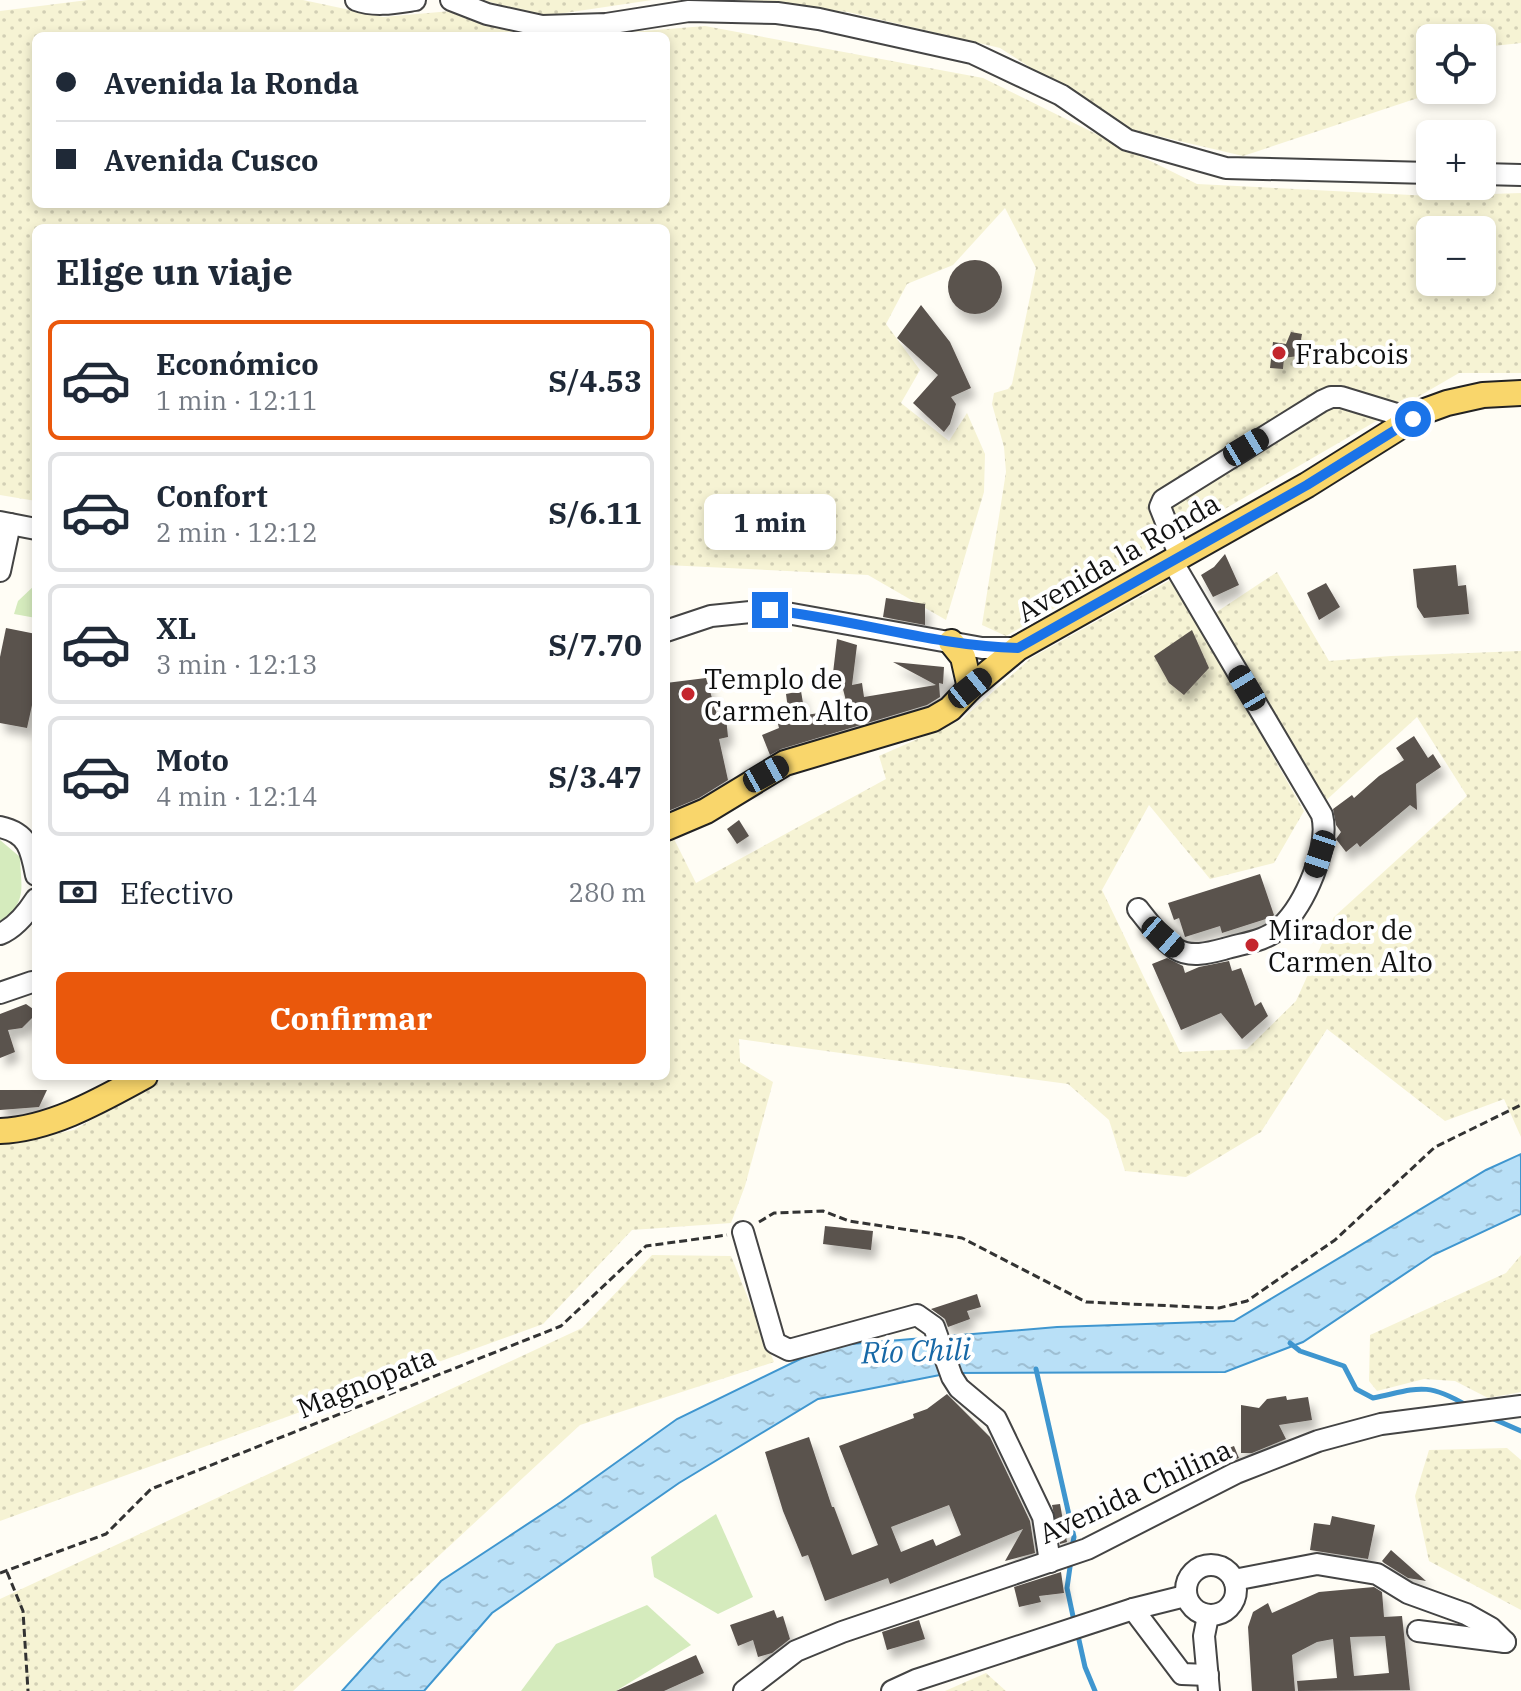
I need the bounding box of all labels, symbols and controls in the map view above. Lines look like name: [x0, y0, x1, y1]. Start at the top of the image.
map controls: [1416, 24, 1496, 296]
button: locate: [1416, 24, 1496, 104]
text: Avenida la Ronda: [104, 63, 359, 102]
button: +: [1416, 120, 1496, 200]
text: Avenida Cusco: [104, 140, 319, 179]
button: −: [1416, 216, 1496, 296]
text: Elige un viaje: [56, 248, 293, 295]
place label: Frabcois: [1295, 335, 1409, 372]
icon: car: [60, 344, 132, 416]
text: Económico: [156, 344, 319, 383]
marker: Frabcois: [1270, 344, 1288, 362]
text: S/4.53: [548, 361, 642, 400]
text: 1 min · 12:11: [156, 383, 318, 417]
route start: [1395, 401, 1431, 437]
car: [1219, 424, 1273, 470]
icon: car: [60, 476, 132, 548]
text: Confort: [156, 476, 268, 515]
street label: Avenida la Ronda: [1010, 484, 1226, 630]
text: S/6.11: [548, 493, 642, 532]
callout: 1 min: [704, 494, 836, 550]
text: 1 min: [734, 505, 806, 539]
text: 2 min · 12:12: [156, 515, 318, 549]
route end: [752, 592, 788, 628]
icon: car: [60, 608, 132, 680]
text: XL: [156, 608, 196, 647]
text: S/7.70: [548, 625, 642, 664]
text: 3 min · 12:13: [156, 647, 318, 681]
place label: Templo de Carmen Alto: [704, 660, 869, 729]
car: [1224, 661, 1270, 715]
car: [944, 664, 996, 712]
marker: Templo de Carmen Alto: [679, 685, 697, 703]
icon: car: [60, 740, 132, 812]
text: Moto: [156, 740, 229, 779]
car: [739, 752, 793, 796]
text: S/3.47: [548, 757, 642, 796]
text: 4 min · 12:14: [156, 779, 318, 813]
car: [1301, 827, 1339, 881]
icon: cash: [56, 870, 100, 914]
text: Efectivo: [120, 873, 234, 912]
text: 280 m: [568, 875, 646, 909]
place label: Mirador de Carmen Alto: [1268, 911, 1433, 980]
car: [1137, 912, 1189, 962]
marker: Mirador de Carmen Alto: [1243, 936, 1261, 954]
button: Confirmar: [56, 972, 646, 1064]
water label: Río Chili: [860, 1329, 971, 1371]
street label: Magnopata: [291, 1337, 441, 1427]
street label: Avenida Chilina: [1033, 1430, 1237, 1552]

